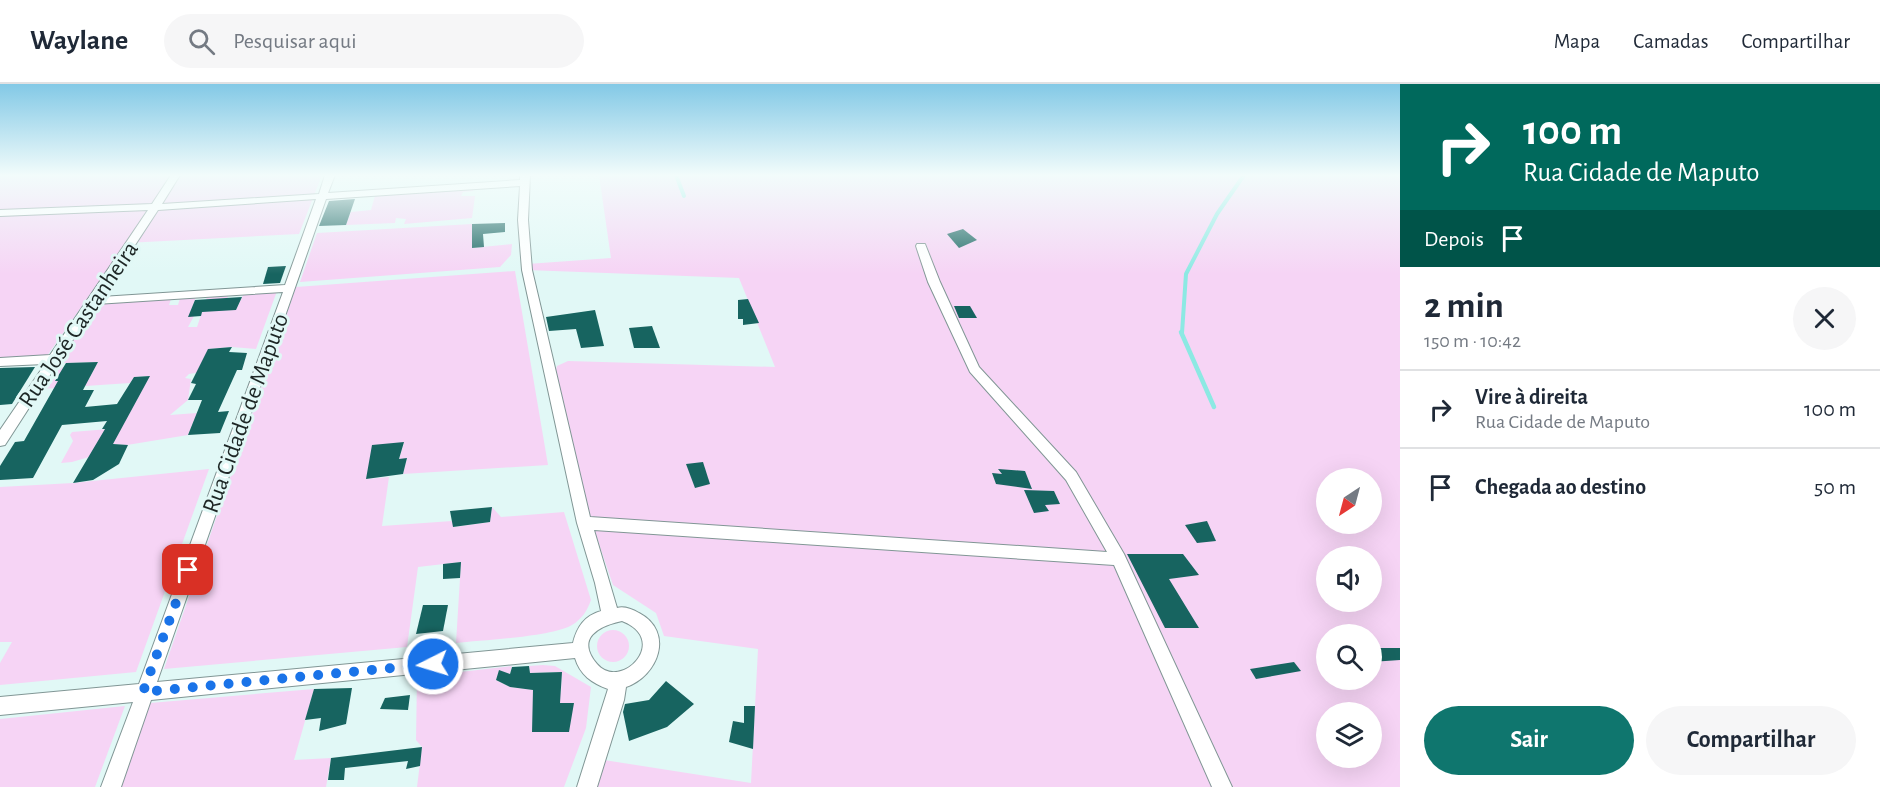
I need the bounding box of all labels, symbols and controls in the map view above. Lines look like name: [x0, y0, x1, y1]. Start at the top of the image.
search box: [164, 14, 584, 68]
icon: search: [185, 25, 218, 58]
text: Waylane: [30, 27, 128, 55]
text: Pesquisar aqui: [233, 30, 356, 52]
text: Mapa: [1554, 31, 1600, 52]
text: Camadas: [1633, 31, 1708, 52]
text: Compartilhar: [1741, 31, 1850, 52]
icon: right: [1424, 108, 1502, 186]
text: 100 m: [1523, 110, 1622, 152]
text: Rua Cidade de Maputo: [1523, 159, 1759, 186]
icon: arrive: [1496, 222, 1529, 255]
text: Depois: [1424, 228, 1484, 250]
street label: Rua José Castanheira: [15, 237, 143, 412]
button: close: [1793, 287, 1856, 350]
text: 2 min: [1424, 288, 1504, 324]
street label: Rua Cidade de Maputo: [199, 310, 293, 516]
text: 150 m · 10:42: [1424, 331, 1521, 351]
text: Vire à direita: [1475, 386, 1588, 408]
icon: right: [1424, 393, 1457, 426]
text: 100 m: [1804, 398, 1856, 420]
text: Rua Cidade de Maputo: [1475, 412, 1650, 432]
north arrow: [1316, 468, 1382, 534]
map controls: [1316, 468, 1382, 768]
icon: arrive: [1424, 471, 1457, 504]
text: Chegada ao destino: [1475, 476, 1646, 498]
text: 50 m: [1814, 476, 1856, 498]
pin: [162, 544, 213, 595]
button: sound: [1316, 546, 1382, 612]
icon: arrive: [171, 553, 204, 586]
button: search: [1316, 624, 1382, 690]
position arrow: [401, 632, 465, 696]
button: layers: [1316, 702, 1382, 768]
button: Sair: [1424, 706, 1634, 775]
button: Compartilhar: [1646, 706, 1856, 775]

